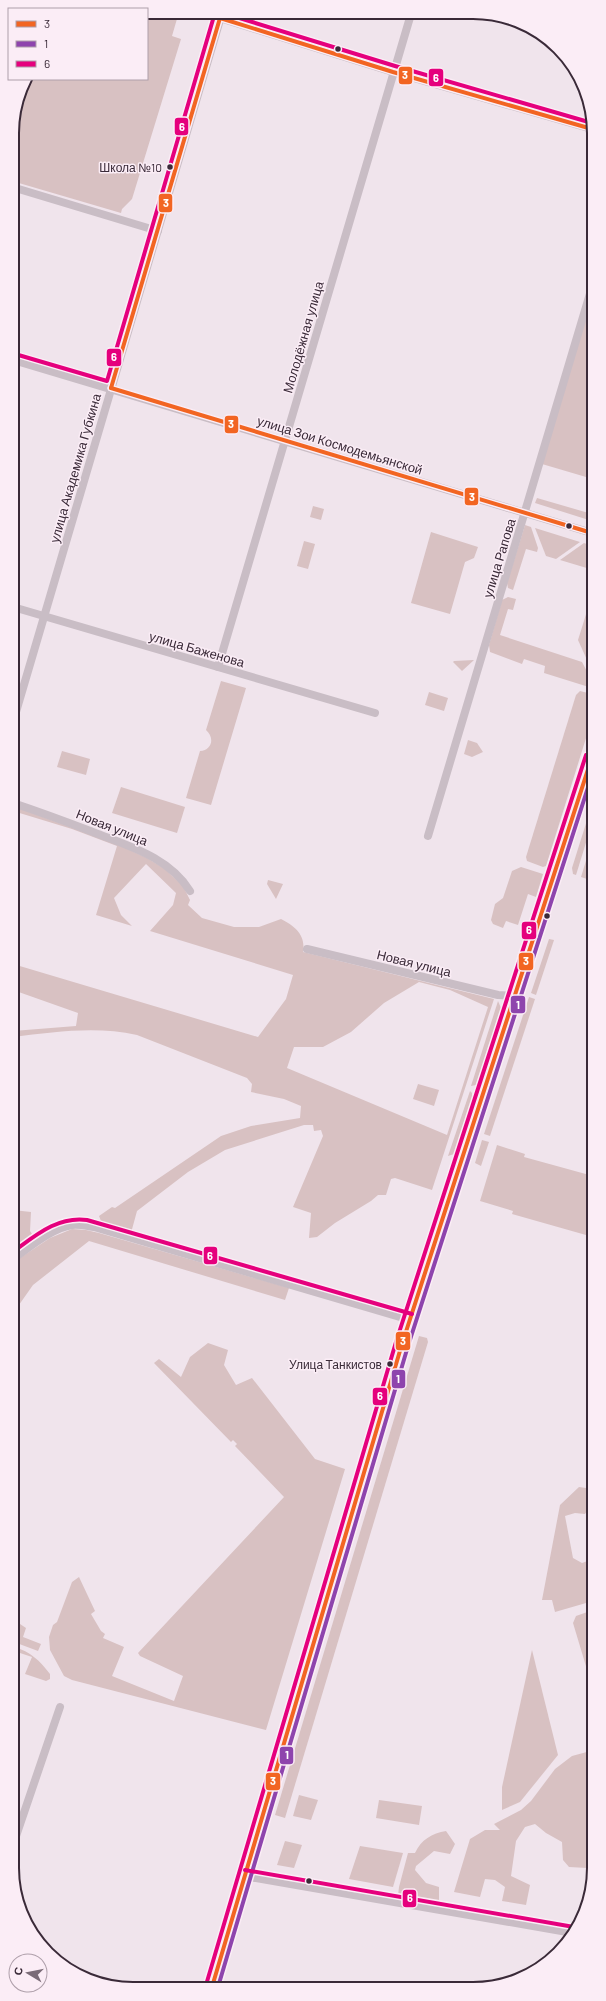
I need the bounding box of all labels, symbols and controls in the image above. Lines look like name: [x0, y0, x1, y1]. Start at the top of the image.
legend: [8, 8, 148, 80]
text: 3: [44, 16, 50, 30]
text: 1: [44, 36, 48, 50]
unlabelled marker: [333, 44, 343, 54]
text: 6: [44, 56, 50, 70]
line badge: 3: [398, 66, 413, 85]
text: 3: [402, 68, 408, 81]
line badge: 6: [428, 68, 444, 87]
text: 6: [433, 71, 439, 84]
line badge: 6: [174, 117, 189, 136]
text: 6: [179, 120, 185, 133]
place label: Школа №10: [99, 160, 162, 174]
marker: Школа №10: [165, 162, 175, 172]
line badge: 3: [158, 193, 173, 213]
text: 3: [163, 196, 169, 209]
street label: Молодёжная улица: [279, 278, 327, 395]
line badge: 6: [106, 348, 122, 367]
text: 6: [111, 350, 117, 363]
street label: улица Академика Губкина: [46, 391, 104, 545]
street label: улица Зои Космодемьянской: [255, 412, 425, 478]
line badge: 3: [224, 415, 239, 434]
text: 3: [228, 417, 234, 430]
line badge: 3: [464, 487, 479, 506]
text: 3: [469, 490, 475, 503]
street label: улица Рапова: [479, 516, 519, 600]
unlabelled marker: [564, 521, 574, 531]
street label: улица Баженова: [147, 628, 247, 670]
street label: Новая улица: [74, 805, 151, 849]
unlabelled marker: [542, 911, 552, 921]
line badge: 6: [521, 921, 537, 940]
text: 6: [526, 923, 532, 936]
street label: Новая улица: [375, 946, 454, 980]
line badge: 3: [518, 952, 534, 971]
text: 3: [523, 954, 529, 967]
line badge: 1: [510, 995, 526, 1014]
text: 1: [516, 998, 520, 1011]
line badge: 6: [203, 1246, 218, 1265]
text: 6: [207, 1249, 213, 1262]
line badge: 3: [395, 1331, 411, 1351]
text: 3: [400, 1334, 406, 1347]
place label: Улица Танкистов: [289, 1357, 382, 1372]
marker: Улица Танкистов: [385, 1359, 395, 1369]
line badge: 1: [391, 1369, 406, 1389]
text: 1: [396, 1372, 400, 1385]
line badge: 6: [372, 1387, 388, 1406]
text: 6: [377, 1389, 383, 1402]
line badge: 1: [279, 1746, 294, 1765]
text: 1: [285, 1748, 289, 1761]
line badge: 3: [265, 1772, 281, 1791]
text: 3: [270, 1774, 276, 1787]
unlabelled marker: [304, 1876, 314, 1886]
line badge: 6: [402, 1889, 417, 1908]
text: 6: [407, 1891, 413, 1904]
north arrow: [8, 1953, 48, 1993]
text: С: [11, 1966, 25, 1976]

